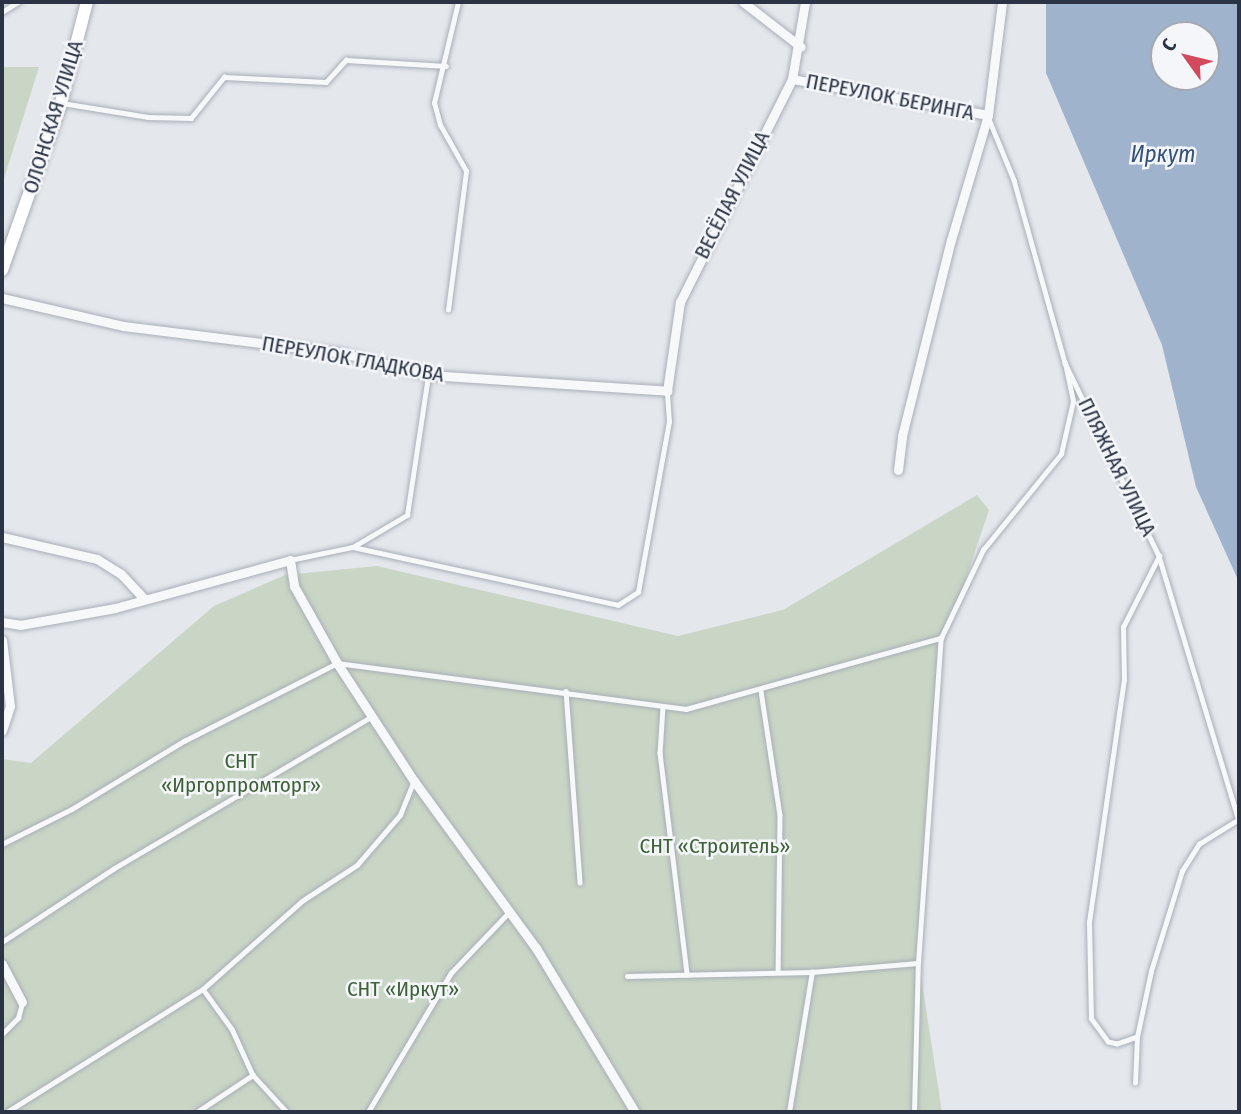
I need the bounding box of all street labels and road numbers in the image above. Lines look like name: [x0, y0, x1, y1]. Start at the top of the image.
street label: ОЛОНСКАЯ УЛИЦА: [18, 37, 88, 197]
street label: ПЕРЕУЛОК БЕРИНГА: [804, 68, 976, 126]
street label: ВЕСЁЛАЯ УЛИЦА: [689, 127, 775, 263]
street label: ПЕРЕУЛОК ГЛАДКОВА: [260, 331, 446, 387]
street label: ПЛЯЖНАЯ УЛИЦА: [1073, 394, 1161, 540]

